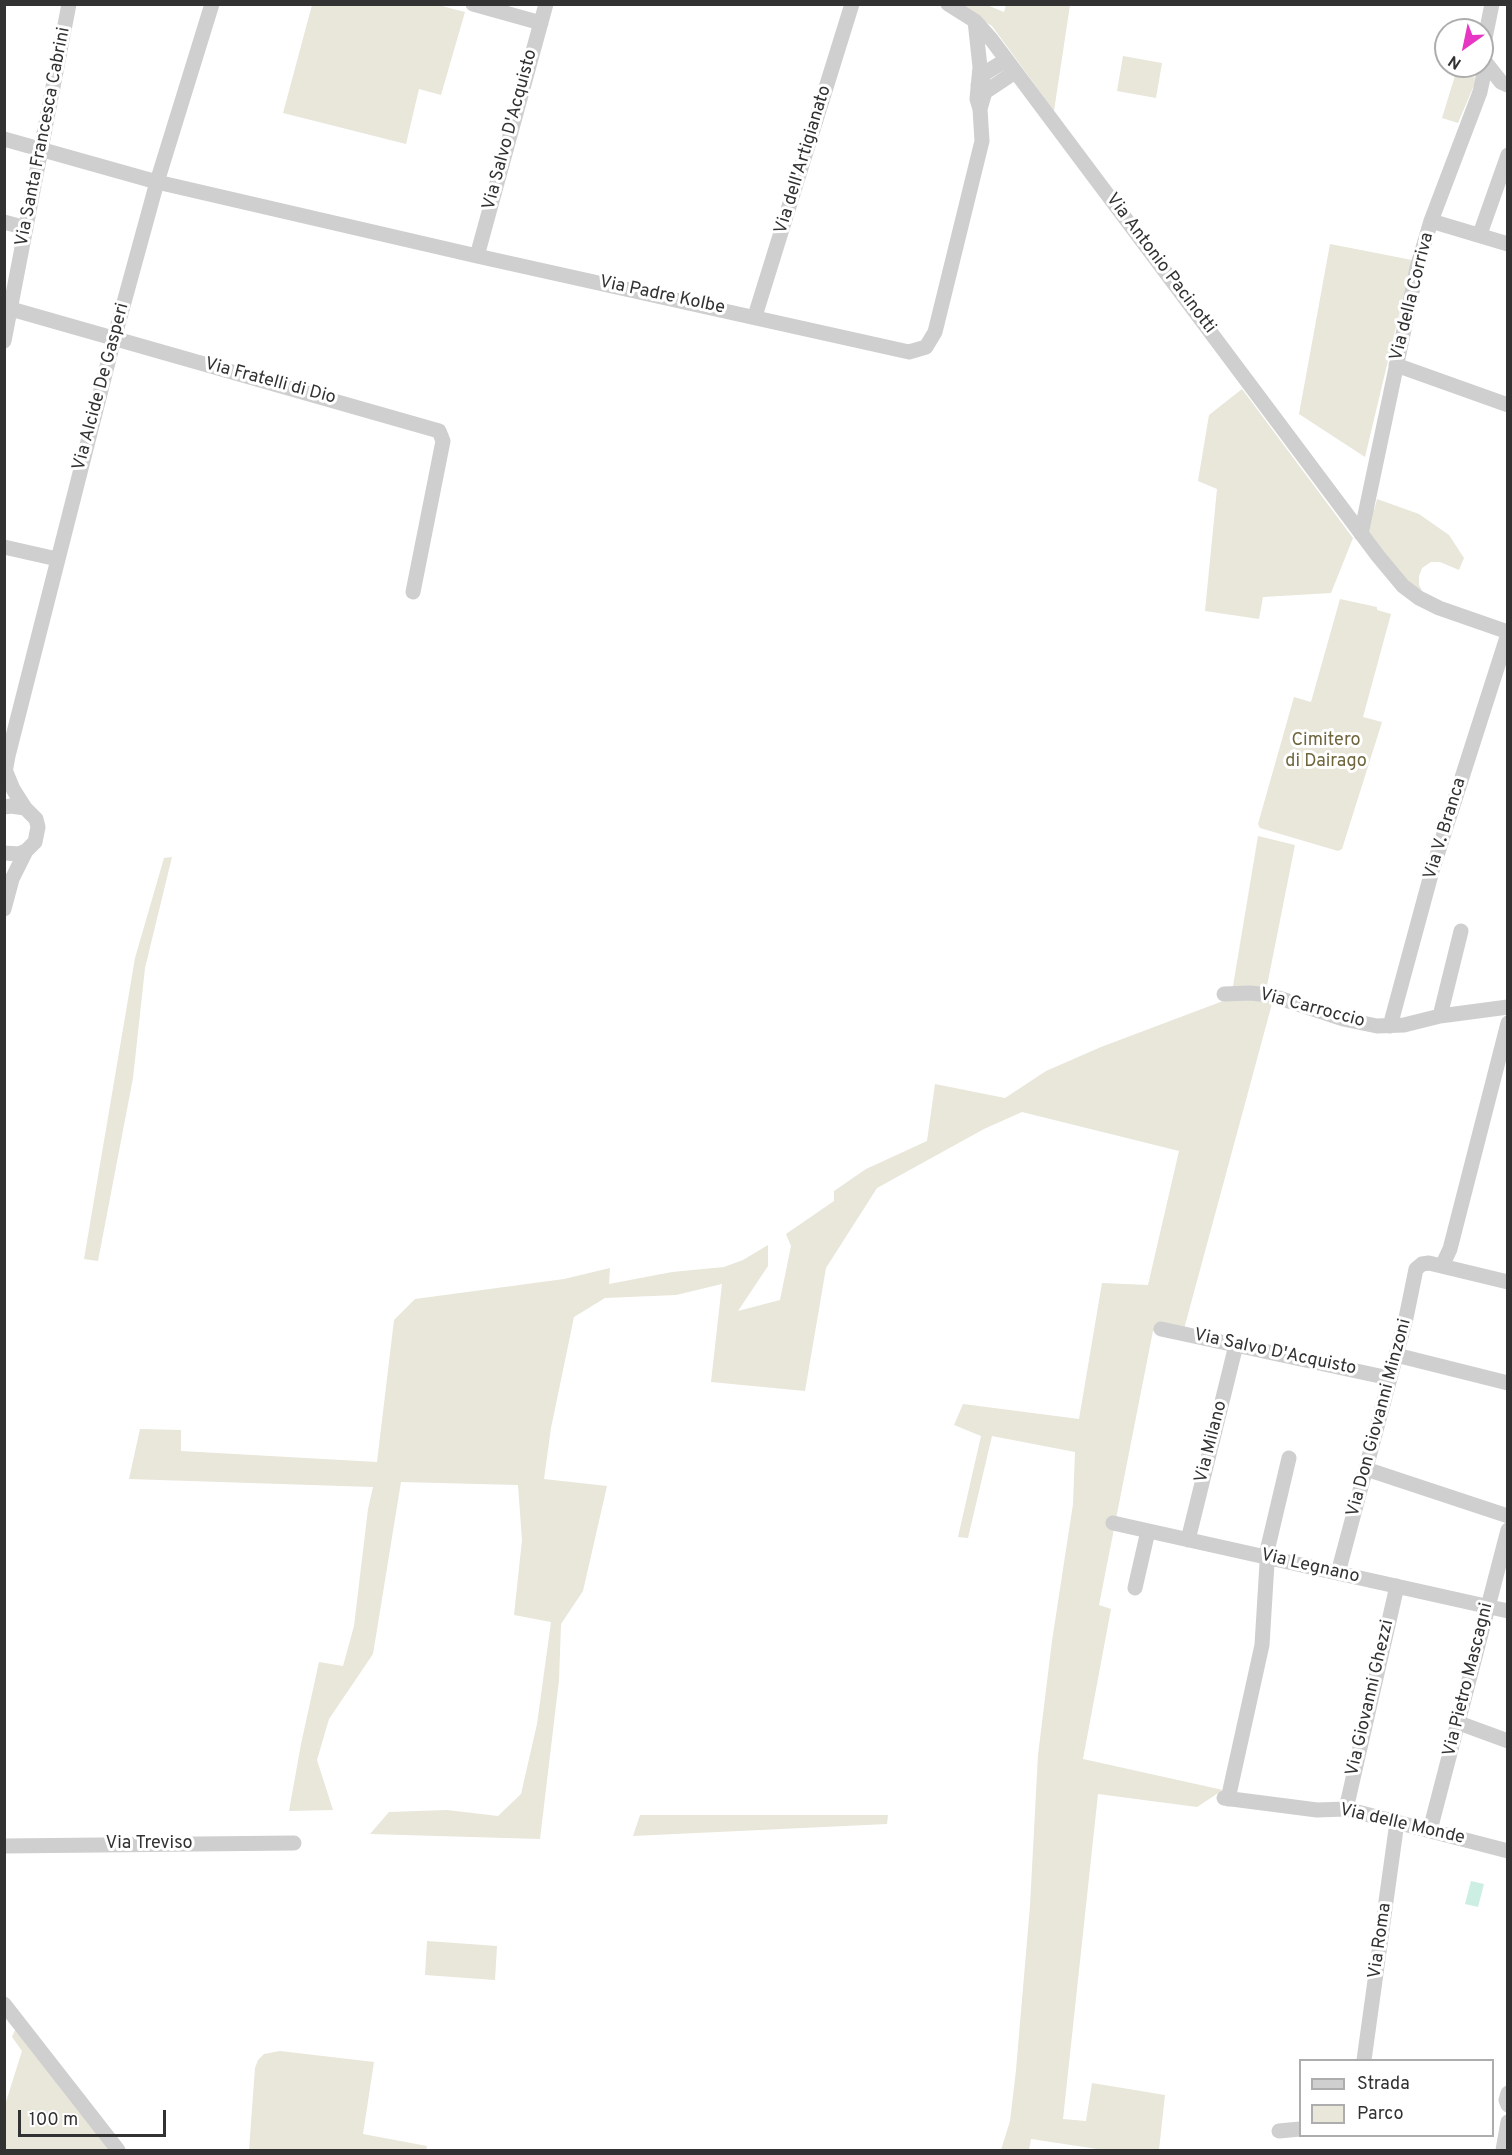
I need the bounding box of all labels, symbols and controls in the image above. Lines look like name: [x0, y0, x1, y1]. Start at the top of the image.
north arrow: [1434, 18, 1494, 78]
street label: Via Santa Francesca Cabrini: [12, 26, 76, 248]
street label: Via Salvo D'Acquisto: [479, 47, 543, 213]
text: N: [1445, 50, 1466, 73]
street label: Via dell'Artigianato: [771, 83, 837, 237]
street label: Via Antonio Pacinotti: [1100, 190, 1220, 338]
street label: Via della Corriva: [1387, 231, 1439, 363]
street label: Via Padre Kolbe: [597, 272, 727, 320]
street label: Via Alcide De Gasperi: [69, 301, 135, 473]
street label: Via Fratelli di Dio: [202, 354, 338, 410]
park label: Cimitero di Dairago: [1285, 730, 1367, 772]
street label: Via V. Branca: [1420, 776, 1472, 882]
street label: Via Carroccio: [1257, 985, 1367, 1033]
street label: Via Don Giovanni Minzoni: [1343, 1317, 1417, 1519]
street label: Via Salvo D'Acquisto: [1192, 1325, 1358, 1381]
street label: Via Milano: [1191, 1399, 1233, 1485]
street label: Via Legnano: [1259, 1545, 1361, 1589]
street label: Via Pietro Mascagni: [1439, 1601, 1499, 1759]
street label: Via Giovanni Ghezzi: [1343, 1618, 1399, 1778]
street label: Via delle Monde: [1337, 1800, 1467, 1850]
street label: Via Treviso: [106, 1833, 192, 1855]
street label: Via Roma: [1365, 1902, 1397, 1980]
legend: [1299, 2059, 1494, 2137]
text: Strada: [1357, 2073, 1410, 2096]
scale bar: [21, 2098, 170, 2136]
text: Parco: [1357, 2103, 1403, 2126]
text: 100 m: [29, 2109, 78, 2132]

